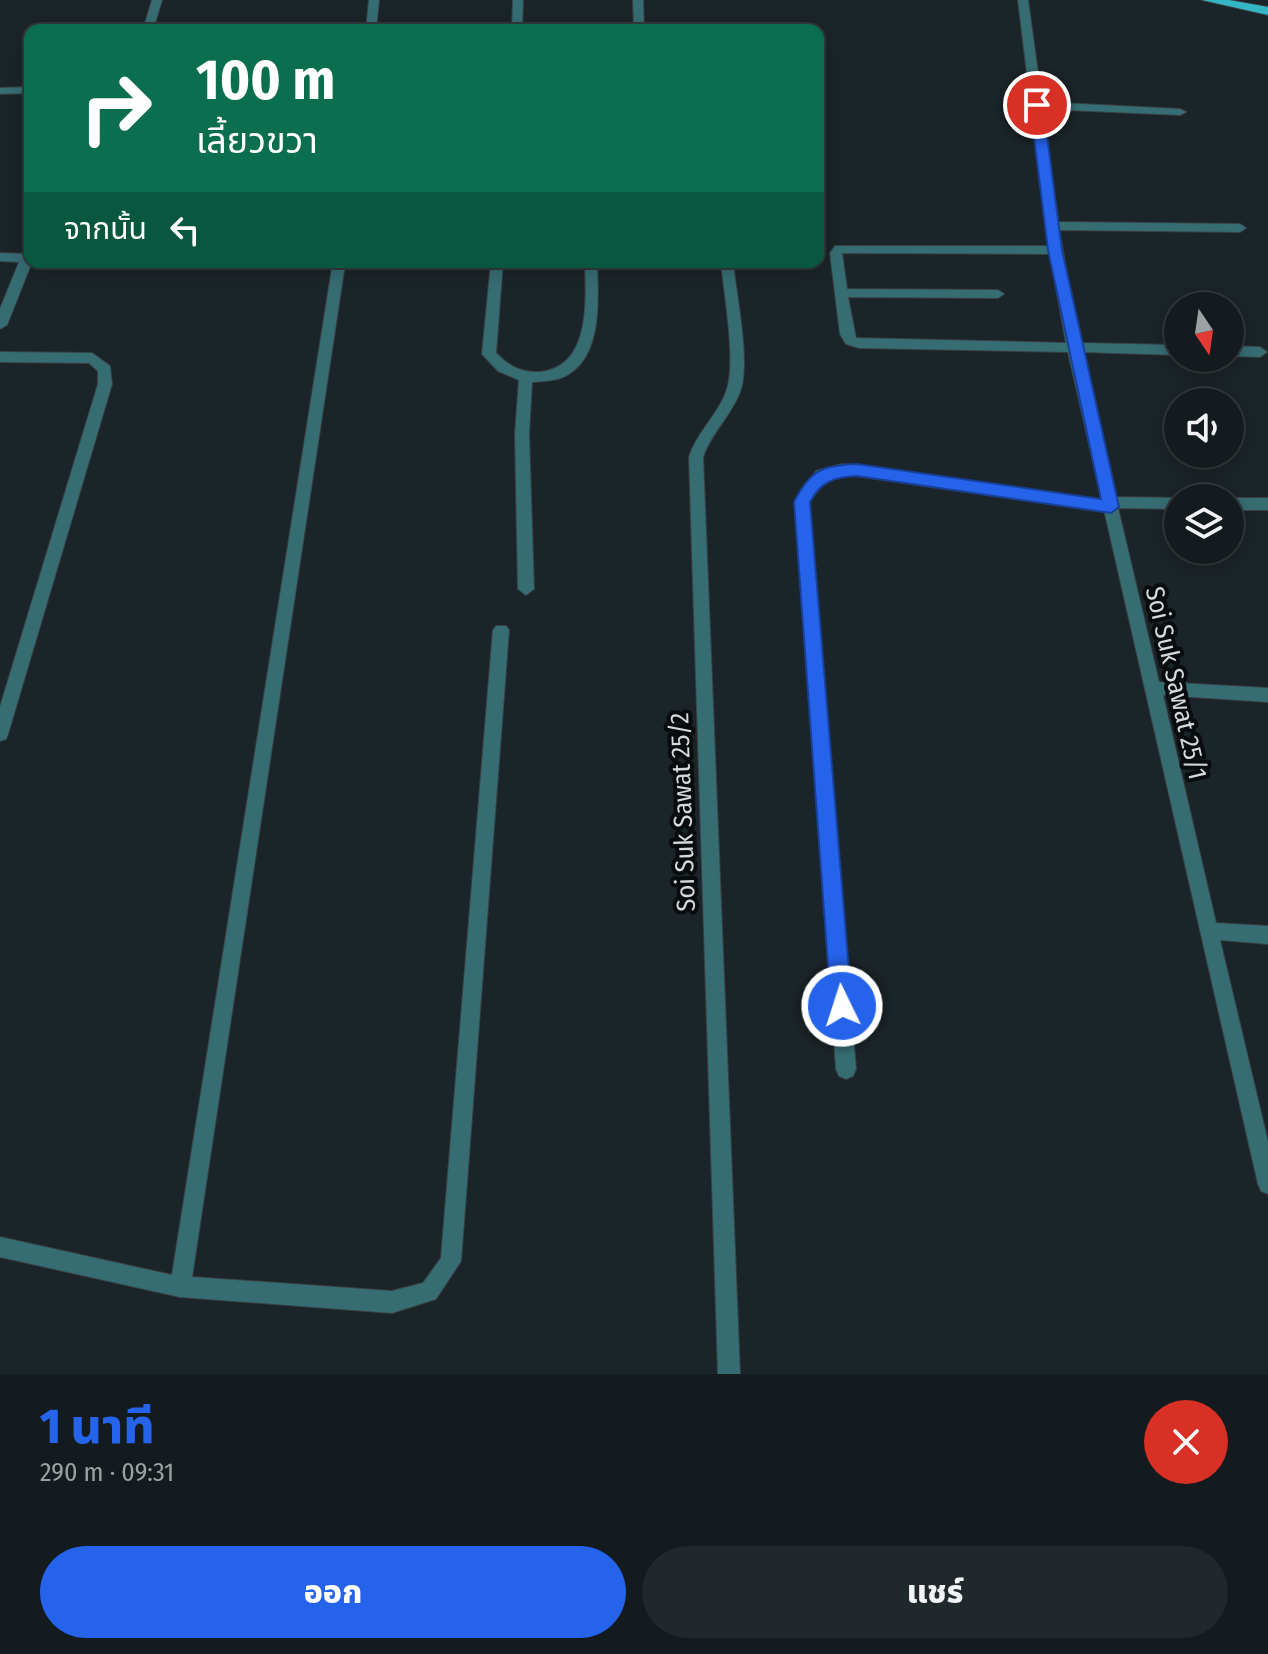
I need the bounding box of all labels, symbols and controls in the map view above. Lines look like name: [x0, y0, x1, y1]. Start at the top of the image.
text: 100 m: [196, 47, 335, 114]
icon: right: [64, 56, 168, 160]
pin: [1003, 71, 1071, 139]
icon: arrive: [1015, 83, 1059, 127]
text: เลี้ยวขวา: [196, 119, 318, 163]
icon: left: [163, 208, 207, 252]
text: จากนั้น: [64, 211, 147, 247]
north arrow: [1164, 292, 1244, 372]
map controls: [1164, 292, 1244, 564]
button: sound: [1164, 388, 1244, 468]
button: layers: [1164, 484, 1244, 564]
street label: Soi Suk Sawat 25/1: [1139, 583, 1213, 783]
street label: Soi Suk Sawat 25/2: [664, 712, 702, 912]
position arrow: [800, 964, 884, 1048]
text: 1 นาที: [40, 1398, 155, 1456]
button: close: [1144, 1400, 1228, 1484]
text: 290 m · 09:31: [40, 1457, 174, 1488]
button: ออก: [40, 1546, 626, 1638]
button: แชร์: [642, 1546, 1228, 1638]

